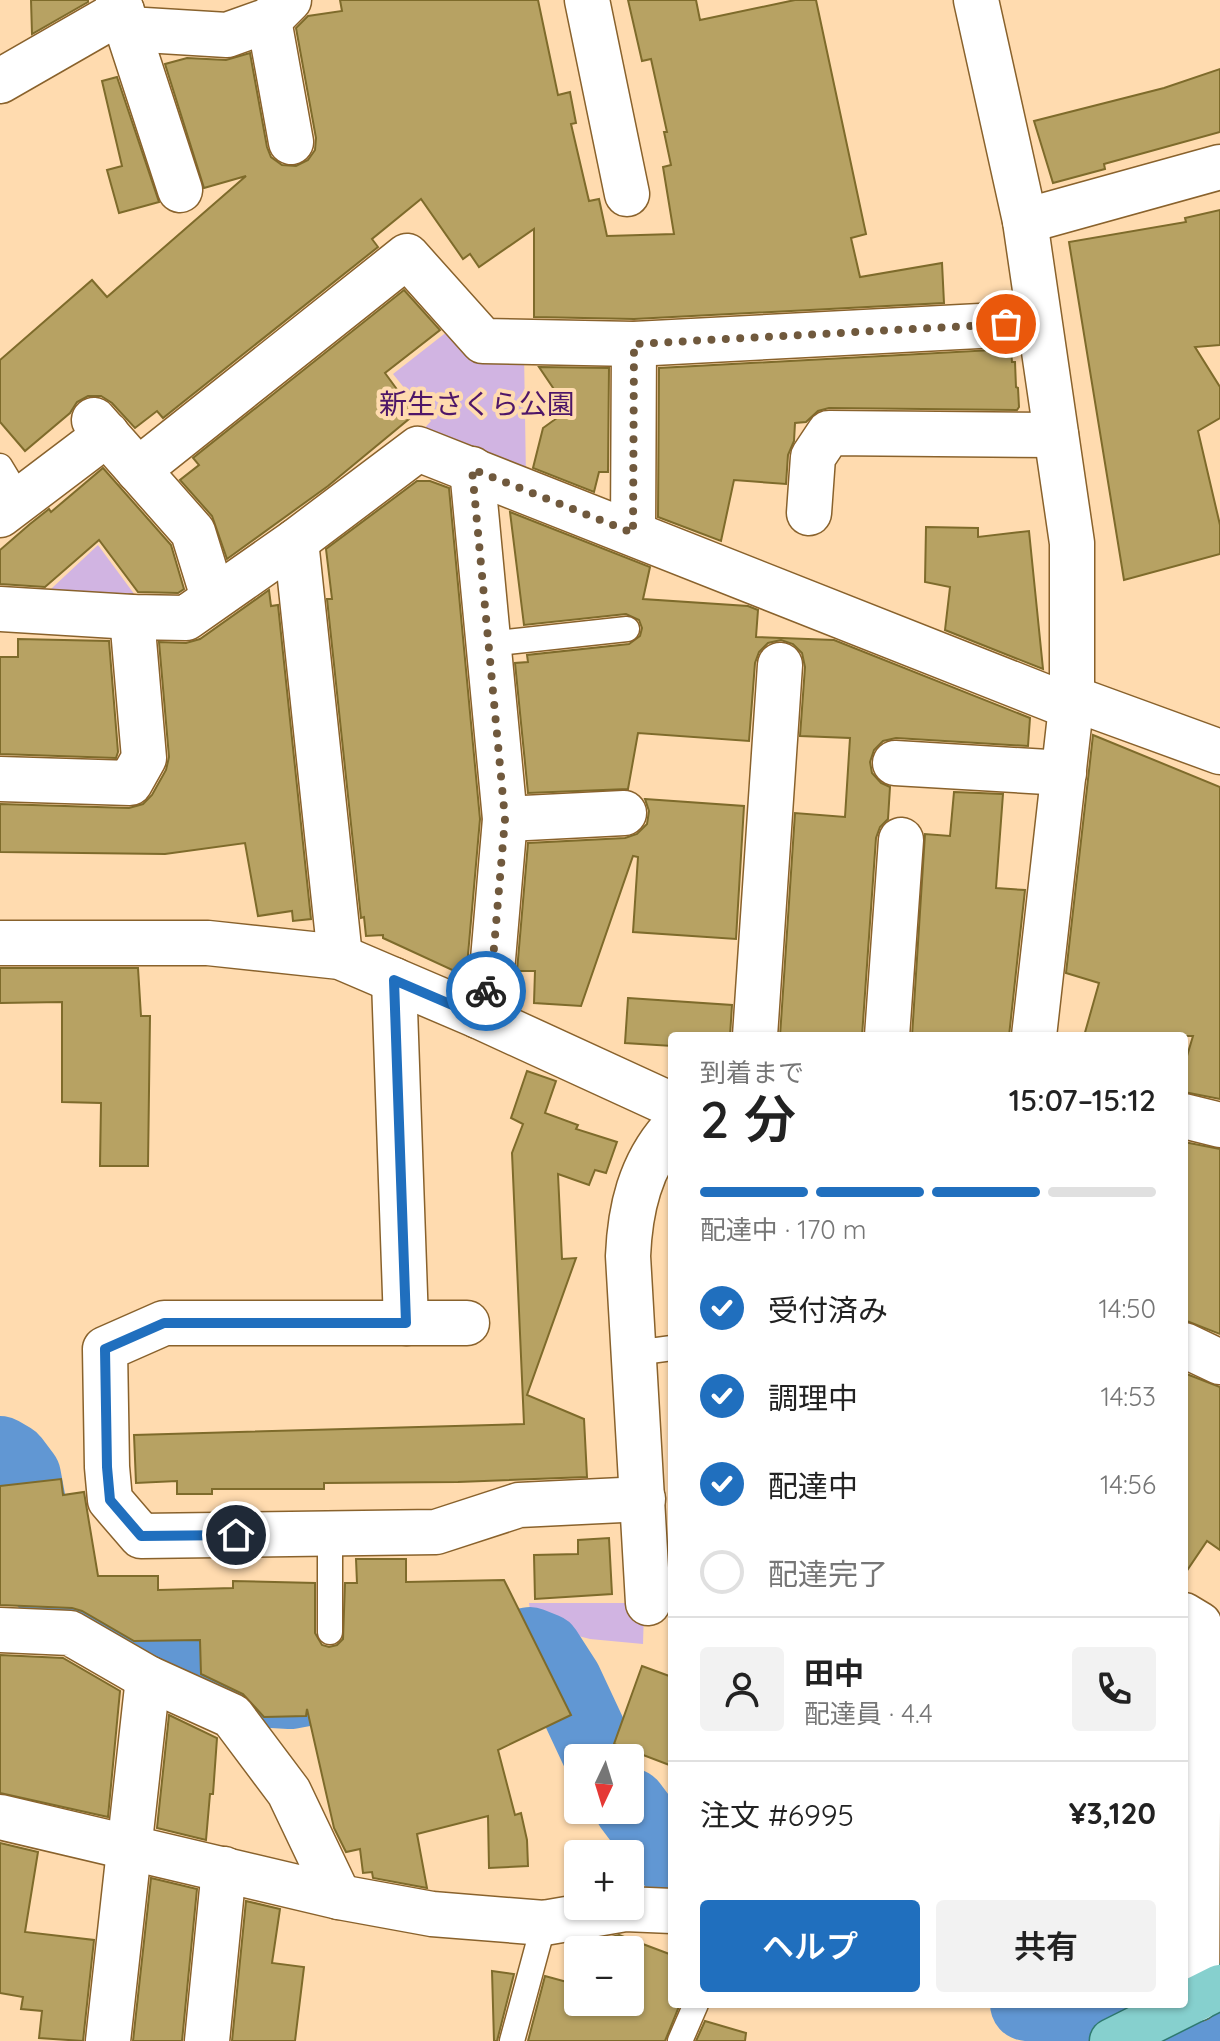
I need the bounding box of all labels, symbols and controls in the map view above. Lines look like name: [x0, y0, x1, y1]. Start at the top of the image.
pin: [972, 290, 1040, 358]
icon: bag: [984, 302, 1028, 346]
park label: 新生さくら公園: [379, 386, 575, 421]
courier: [446, 951, 526, 1031]
icon: bike: [464, 969, 508, 1013]
text: 到着まで: [700, 1056, 804, 1089]
text: 15:07–15:12: [1009, 1081, 1156, 1119]
text: 2 分: [700, 1086, 796, 1151]
text: 配達中 · 170 m: [700, 1213, 867, 1246]
icon: check: [700, 1286, 744, 1330]
text: 受付済み: [768, 1291, 888, 1329]
text: 14:50: [1099, 1292, 1156, 1325]
icon: check: [700, 1374, 744, 1418]
text: 調理中: [768, 1379, 858, 1417]
text: 14:53: [1100, 1380, 1156, 1413]
icon: check: [700, 1462, 744, 1506]
text: 配達中: [768, 1467, 858, 1505]
text: 14:56: [1100, 1468, 1156, 1501]
pin: [202, 1501, 270, 1569]
icon: home: [214, 1513, 258, 1557]
text: 配達完了: [768, 1555, 888, 1593]
button: person: [700, 1647, 784, 1731]
button: phone: [1072, 1647, 1156, 1731]
text: 田中: [804, 1654, 864, 1692]
text: 配達員 · 4.4: [804, 1697, 933, 1730]
north arrow: [564, 1744, 644, 1824]
map controls: [564, 1744, 644, 2016]
text: ¥3,120: [1069, 1794, 1156, 1832]
text: 注文 #6995: [700, 1796, 854, 1834]
button: +: [564, 1840, 644, 1920]
button: ヘルプ: [700, 1900, 920, 1992]
button: 共有: [936, 1900, 1156, 1992]
button: −: [564, 1936, 644, 2016]

